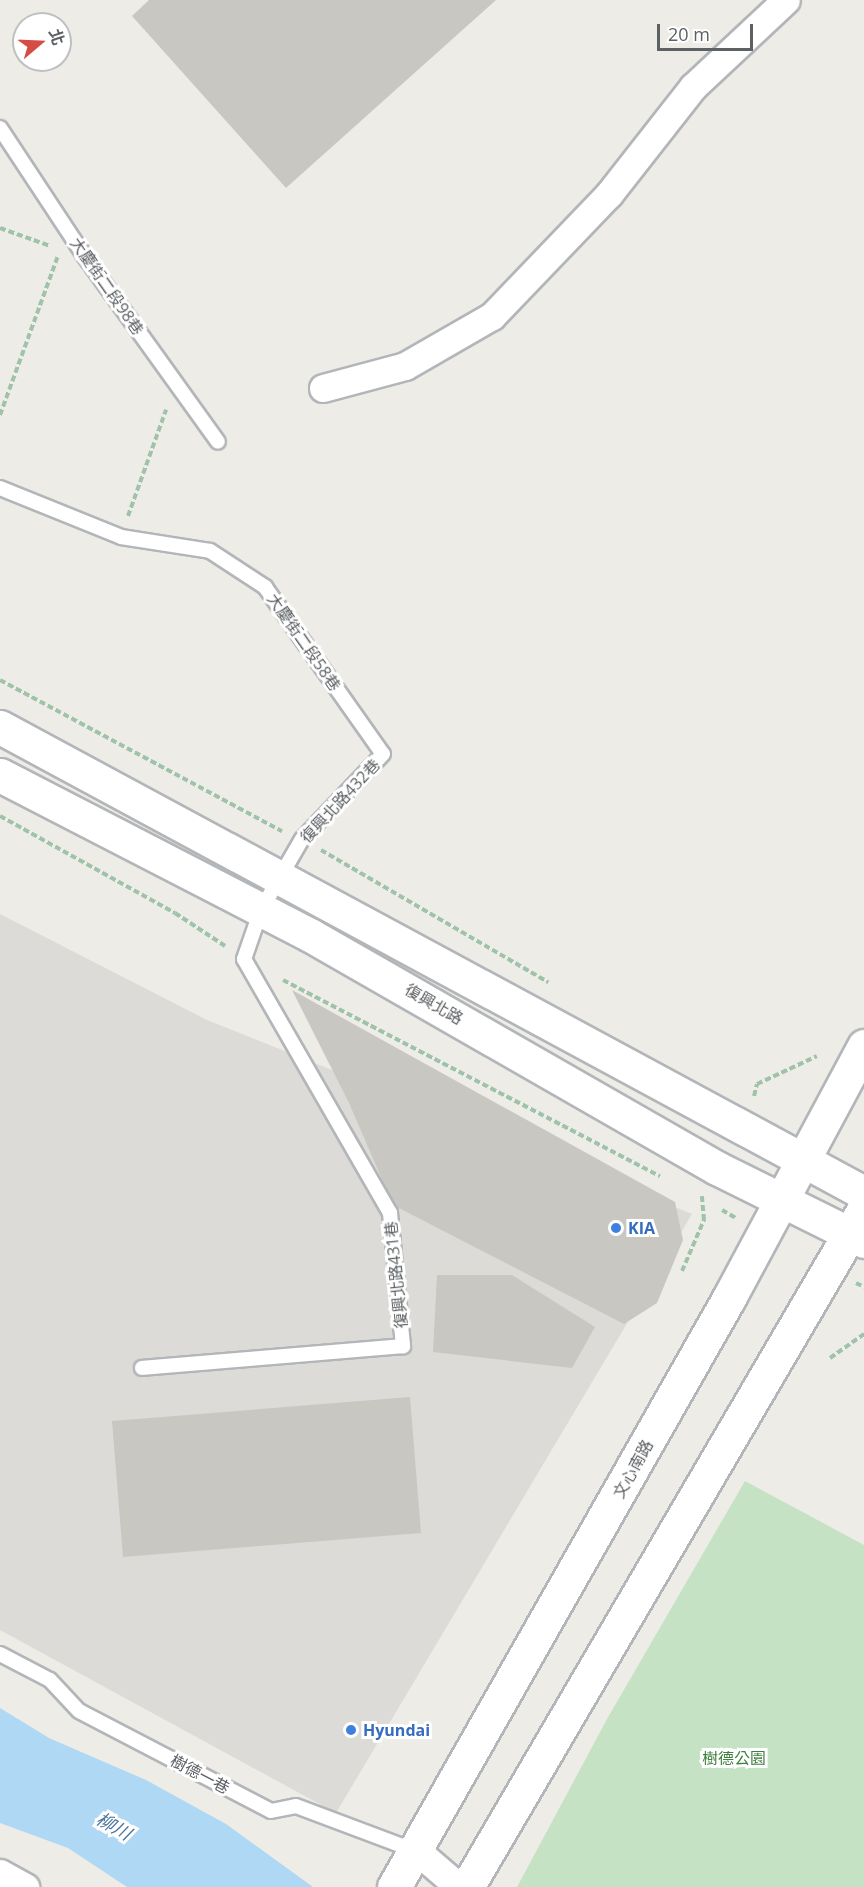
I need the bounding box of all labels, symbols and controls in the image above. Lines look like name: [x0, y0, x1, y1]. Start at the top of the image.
north arrow: [12, 12, 72, 72]
scale bar: [660, 12, 756, 50]
text: 20 m: [668, 22, 710, 46]
text: 北: [44, 26, 70, 48]
street label: 大慶街二段98巷: [66, 234, 148, 338]
street label: 大慶街二段58巷: [263, 590, 345, 694]
street label: 復興北路432巷: [296, 755, 384, 847]
street label: 復興北路: [401, 980, 467, 1028]
place label: KIA: [628, 1218, 655, 1238]
street label: 復興北路431巷: [381, 1221, 411, 1329]
marker: KIA: [609, 1221, 623, 1235]
street label: 文心南路: [609, 1436, 657, 1502]
place label: Hyundai: [363, 1720, 430, 1740]
marker: Hyundai: [344, 1723, 358, 1737]
park label: 樹德公園: [702, 1748, 766, 1768]
street label: 樹德一巷: [167, 1751, 233, 1797]
water label: 柳川: [93, 1808, 135, 1844]

